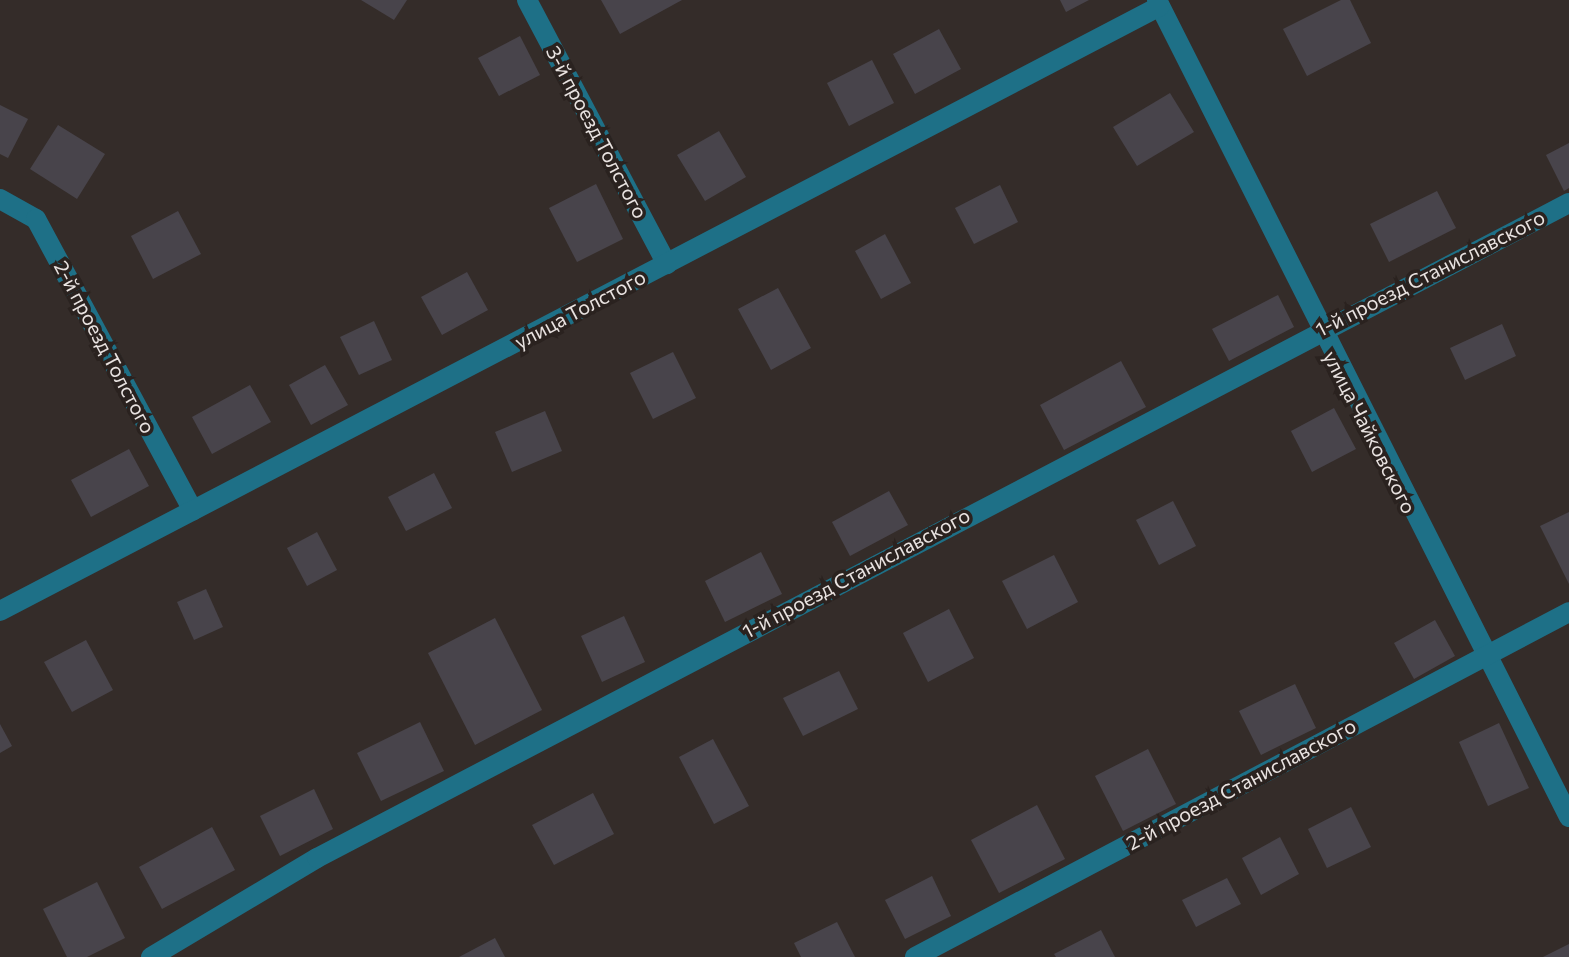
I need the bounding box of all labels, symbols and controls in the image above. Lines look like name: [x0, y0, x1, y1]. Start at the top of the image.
street label: 3-й проезд Толстого: [541, 41, 653, 223]
street label: 1-й проезд Станиславского: [1311, 205, 1549, 341]
street label: 2-й проезд Толстого: [49, 257, 161, 437]
street label: улица Толстого: [510, 264, 650, 354]
street label: улица Чайковского: [1319, 347, 1421, 517]
street label: 1-й проезд Станиславского: [738, 503, 974, 643]
street label: 2-й проезд Станиславского: [1122, 713, 1360, 855]

